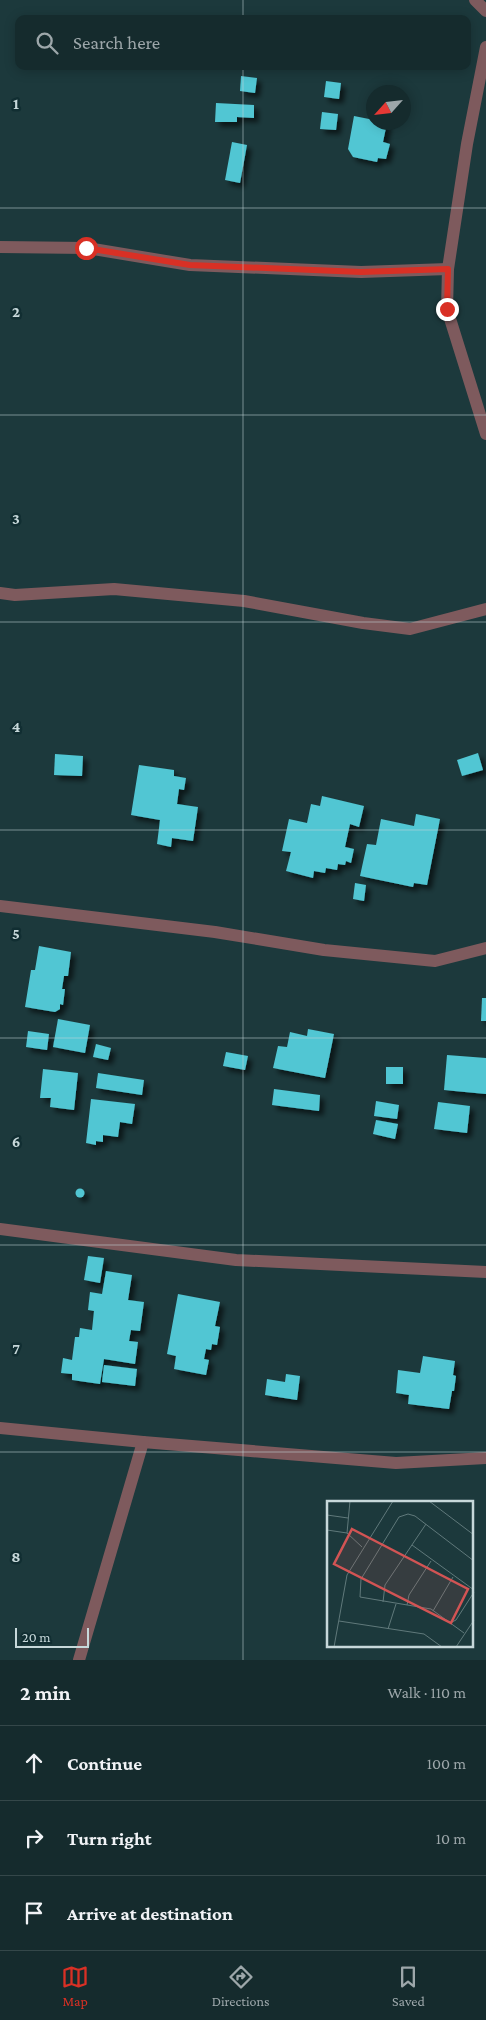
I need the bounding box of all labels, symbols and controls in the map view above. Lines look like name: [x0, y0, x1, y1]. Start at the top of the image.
search box: [15, 15, 471, 70]
icon: search: [33, 29, 61, 57]
text: Search here: [73, 32, 160, 53]
north arrow: [366, 85, 411, 130]
text: 1: [13, 95, 19, 112]
route start: [75, 237, 98, 260]
route end: [436, 298, 459, 321]
text: 2: [12, 303, 20, 320]
text: 3: [12, 510, 20, 527]
text: 4: [12, 718, 21, 735]
text: 5: [12, 925, 20, 942]
text: 6: [12, 1133, 20, 1150]
text: 7: [12, 1340, 20, 1357]
inset map: [327, 1501, 474, 1648]
text: 8: [11, 1548, 21, 1565]
scale bar: [15, 1625, 89, 1648]
text: 20 m: [22, 1629, 50, 1645]
text: 2 min: [20, 1681, 71, 1705]
text: Walk · 110 m: [387, 1684, 466, 1701]
icon: ahead: [20, 1749, 48, 1777]
text: Continue: [67, 1753, 142, 1774]
text: 100 m: [427, 1755, 466, 1772]
icon: right: [20, 1824, 48, 1852]
text: Turn right: [67, 1828, 152, 1849]
text: 10 m: [436, 1830, 466, 1847]
icon: arrive: [20, 1899, 48, 1927]
text: Arrive at destination: [67, 1903, 233, 1924]
tab: Map: [61, 1963, 89, 2009]
tab: Directions: [212, 1963, 270, 2009]
tab: Saved: [392, 1963, 425, 2009]

